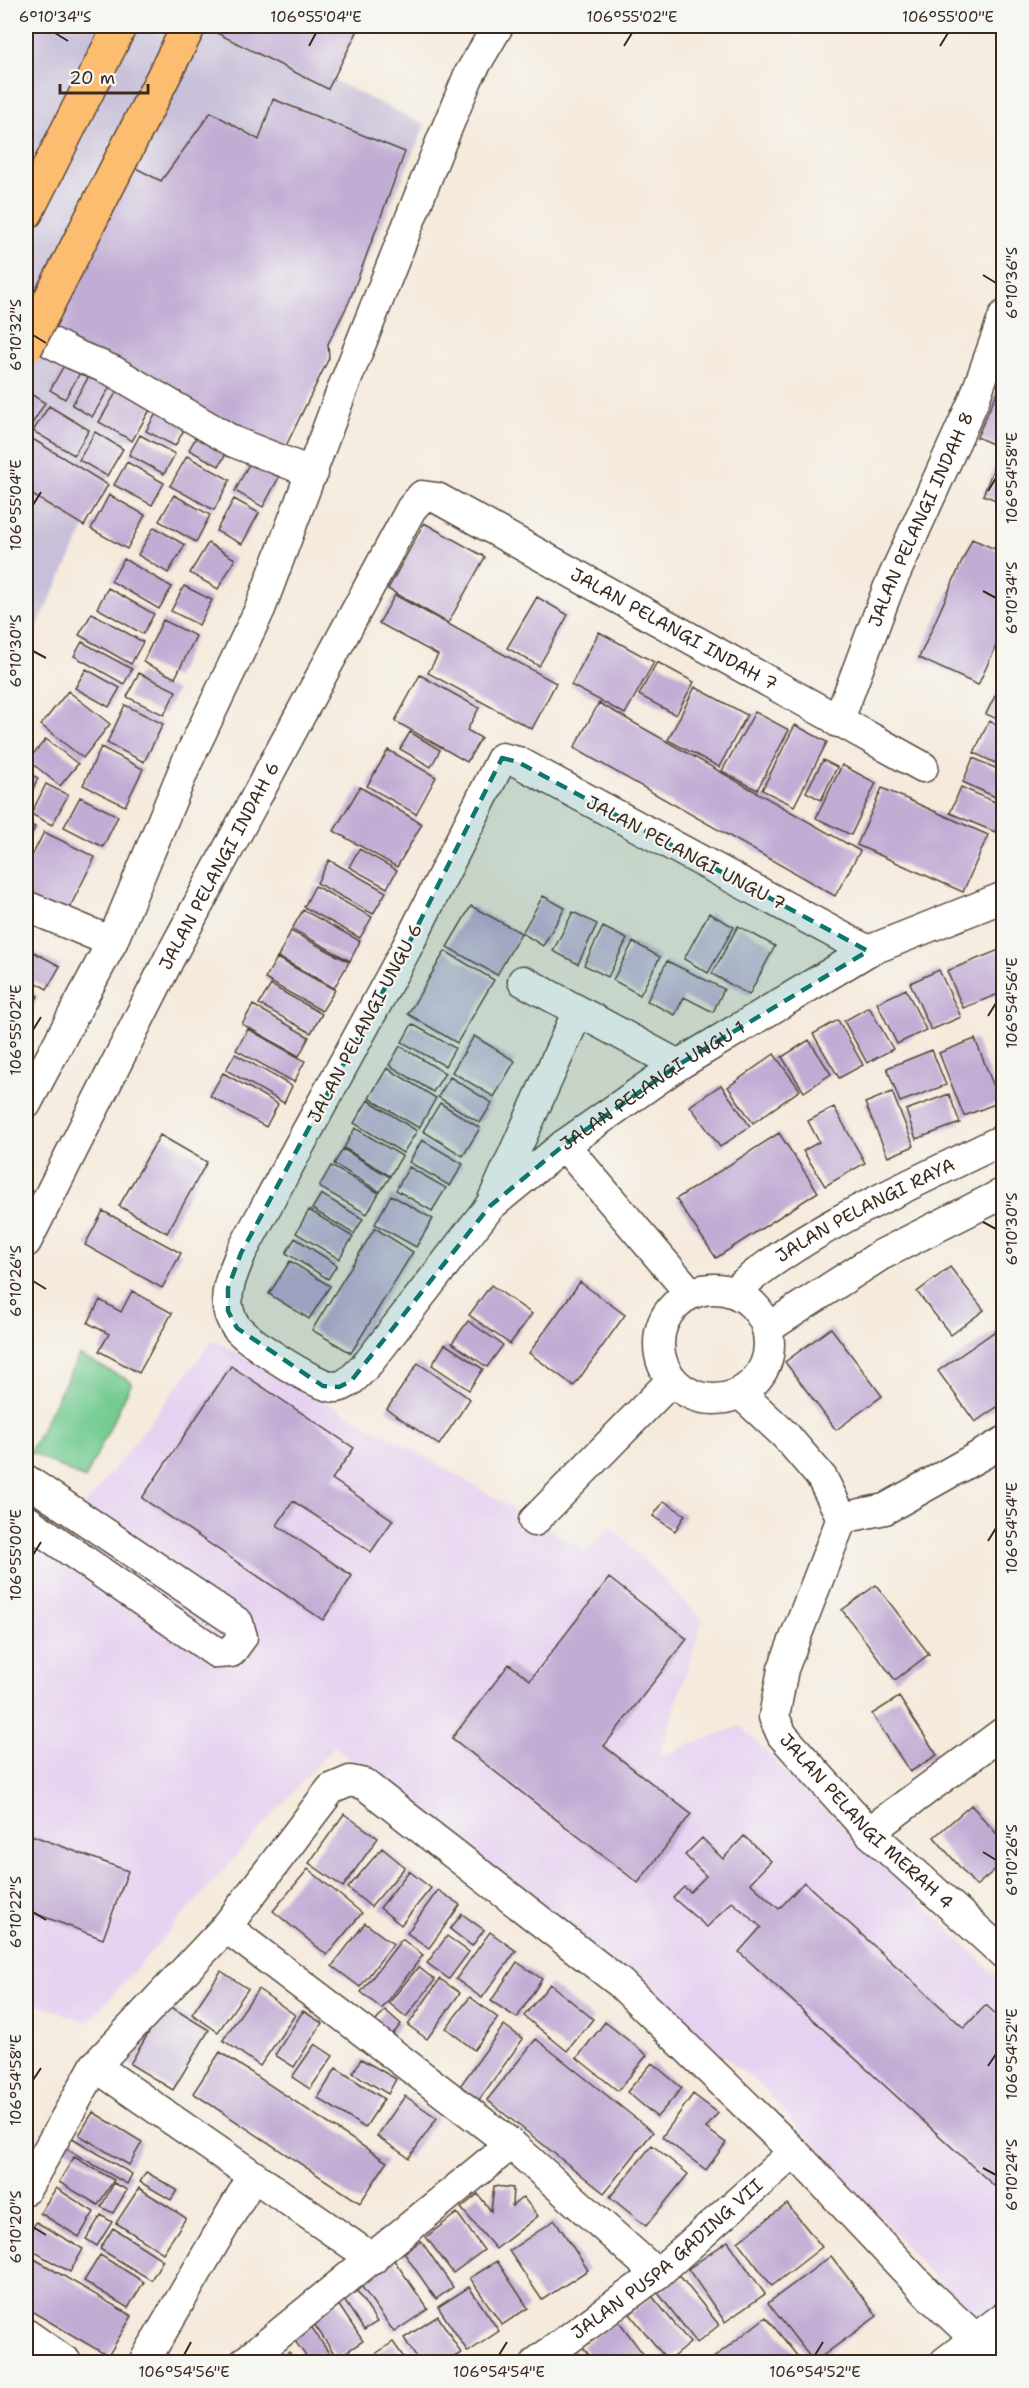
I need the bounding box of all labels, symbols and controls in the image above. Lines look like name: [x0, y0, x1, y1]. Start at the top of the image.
text: 6°10'34"S: [19, 7, 91, 27]
text: 106°55'04"E: [270, 7, 362, 27]
text: 106°55'02"E: [587, 7, 677, 27]
text: 106°55'00"E: [902, 7, 994, 27]
scale bar: [60, 57, 148, 95]
text: 20 m: [69, 66, 115, 90]
text: 6°10'36"S: [1002, 247, 1022, 319]
text: 6°10'32"S: [6, 299, 26, 371]
street label: JALAN PELANGI INDAH 8: [863, 408, 979, 630]
text: 106°54'58"E: [1002, 432, 1022, 524]
text: 106°55'04"E: [6, 459, 26, 551]
street label: JALAN PELANGI INDAH 7: [566, 562, 782, 696]
text: 6°10'34"S: [1002, 562, 1022, 634]
text: 6°10'30"S: [6, 614, 26, 688]
street label: JALAN PELANGI INDAH 6: [153, 757, 285, 974]
street label: JALAN PELANGI UNGU 7: [582, 790, 790, 916]
street label: JALAN PELANGI UNGU 6: [302, 919, 428, 1127]
text: 106°54'56"E: [1002, 957, 1022, 1049]
text: 106°55'02"E: [6, 985, 26, 1075]
street label: JALAN PELANGI UNGU 1: [555, 1015, 750, 1156]
street label: JALAN PELANGI RAYA: [771, 1153, 959, 1268]
text: 6°10'30"S: [1002, 1192, 1022, 1266]
text: 6°10'26"S: [6, 1245, 26, 1317]
text: 106°54'54"E: [1002, 1482, 1022, 1574]
text: 106°55'00"E: [6, 1509, 26, 1601]
street label: JALAN PELANGI MERAH 4: [774, 1728, 958, 1914]
text: 6°10'26"S: [1002, 1824, 1022, 1896]
text: 6°10'22"S: [6, 1876, 26, 1948]
text: 106°54'52"E: [1002, 2008, 1022, 2100]
text: 106°54'58"E: [6, 2034, 26, 2126]
text: 6°10'24"S: [1002, 2139, 1022, 2211]
street label: JALAN PUSPA GADING VII: [567, 2173, 768, 2345]
text: 6°10'20"S: [6, 2191, 26, 2264]
text: 106°54'56"E: [138, 2362, 230, 2382]
text: 106°54'54"E: [453, 2362, 545, 2382]
text: 106°54'52"E: [769, 2362, 861, 2382]

